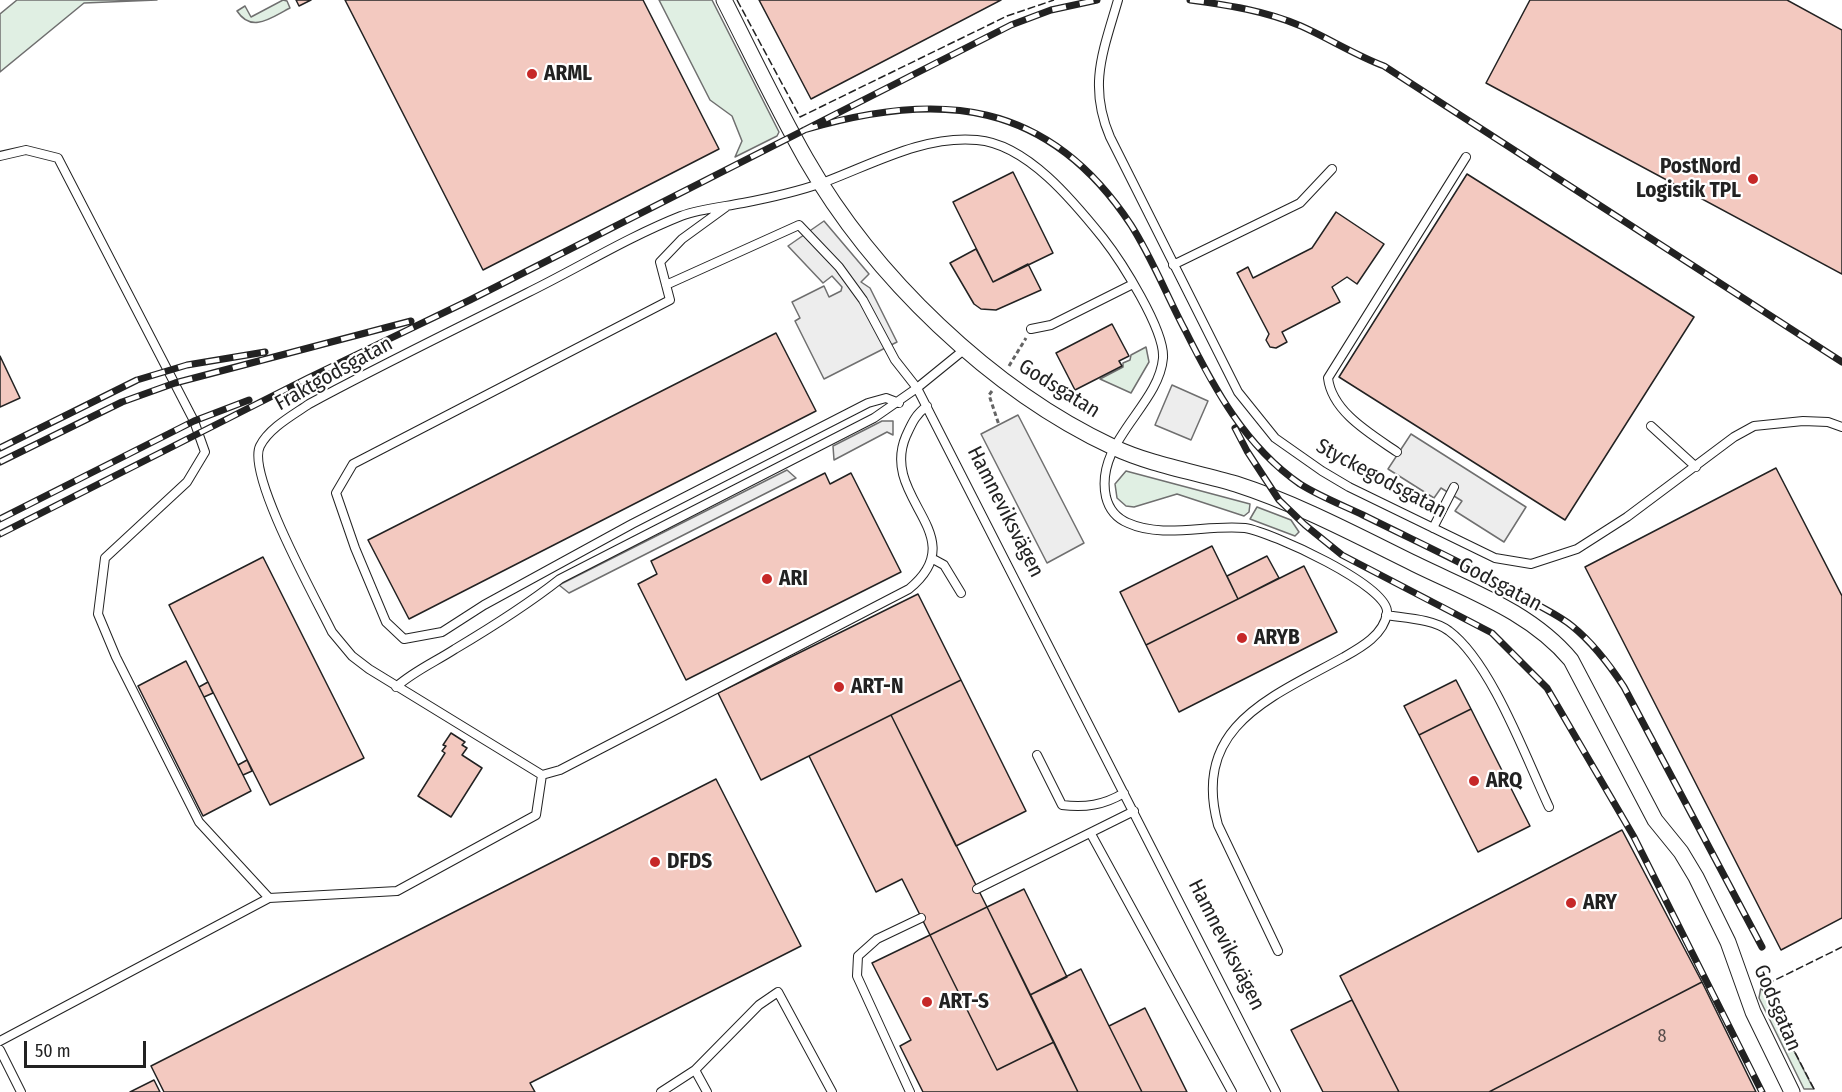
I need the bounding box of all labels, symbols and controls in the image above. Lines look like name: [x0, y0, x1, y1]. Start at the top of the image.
place label: ARML: [544, 61, 592, 87]
marker: ARML: [525, 67, 539, 81]
place label: PostNord Logistik TPL: [1636, 154, 1741, 204]
marker: PostNord Logistik TPL: [1746, 172, 1760, 186]
street label: Fraktgodsgatan: [271, 331, 397, 417]
street label: Godsgatan: [1014, 354, 1104, 424]
street label: Styckegodsgatan: [1311, 434, 1451, 524]
street label: Hamneviksvägen: [961, 442, 1049, 582]
street label: Godsgatan: [1454, 552, 1546, 618]
place label: ARI: [779, 566, 808, 592]
marker: ARI: [760, 572, 774, 586]
place label: ARYB: [1254, 625, 1300, 651]
marker: ARYB: [1235, 631, 1249, 645]
place label: ART-N: [851, 674, 903, 700]
marker: ART-N: [832, 680, 846, 694]
place label: ARQ: [1486, 768, 1522, 794]
marker: ARQ: [1467, 774, 1481, 788]
place label: DFDS: [667, 849, 712, 875]
marker: DFDS: [648, 855, 662, 869]
street label: Hamneviksvägen: [1182, 875, 1270, 1015]
place label: ARY: [1583, 890, 1617, 916]
marker: ARY: [1564, 896, 1578, 910]
street label: Godsgatan: [1748, 961, 1806, 1055]
place label: ART-S: [939, 989, 989, 1015]
marker: ART-S: [920, 995, 934, 1009]
house number: 8: [1658, 1026, 1666, 1048]
scale bar: [27, 1029, 148, 1067]
text: 50 m: [35, 1040, 71, 1062]

